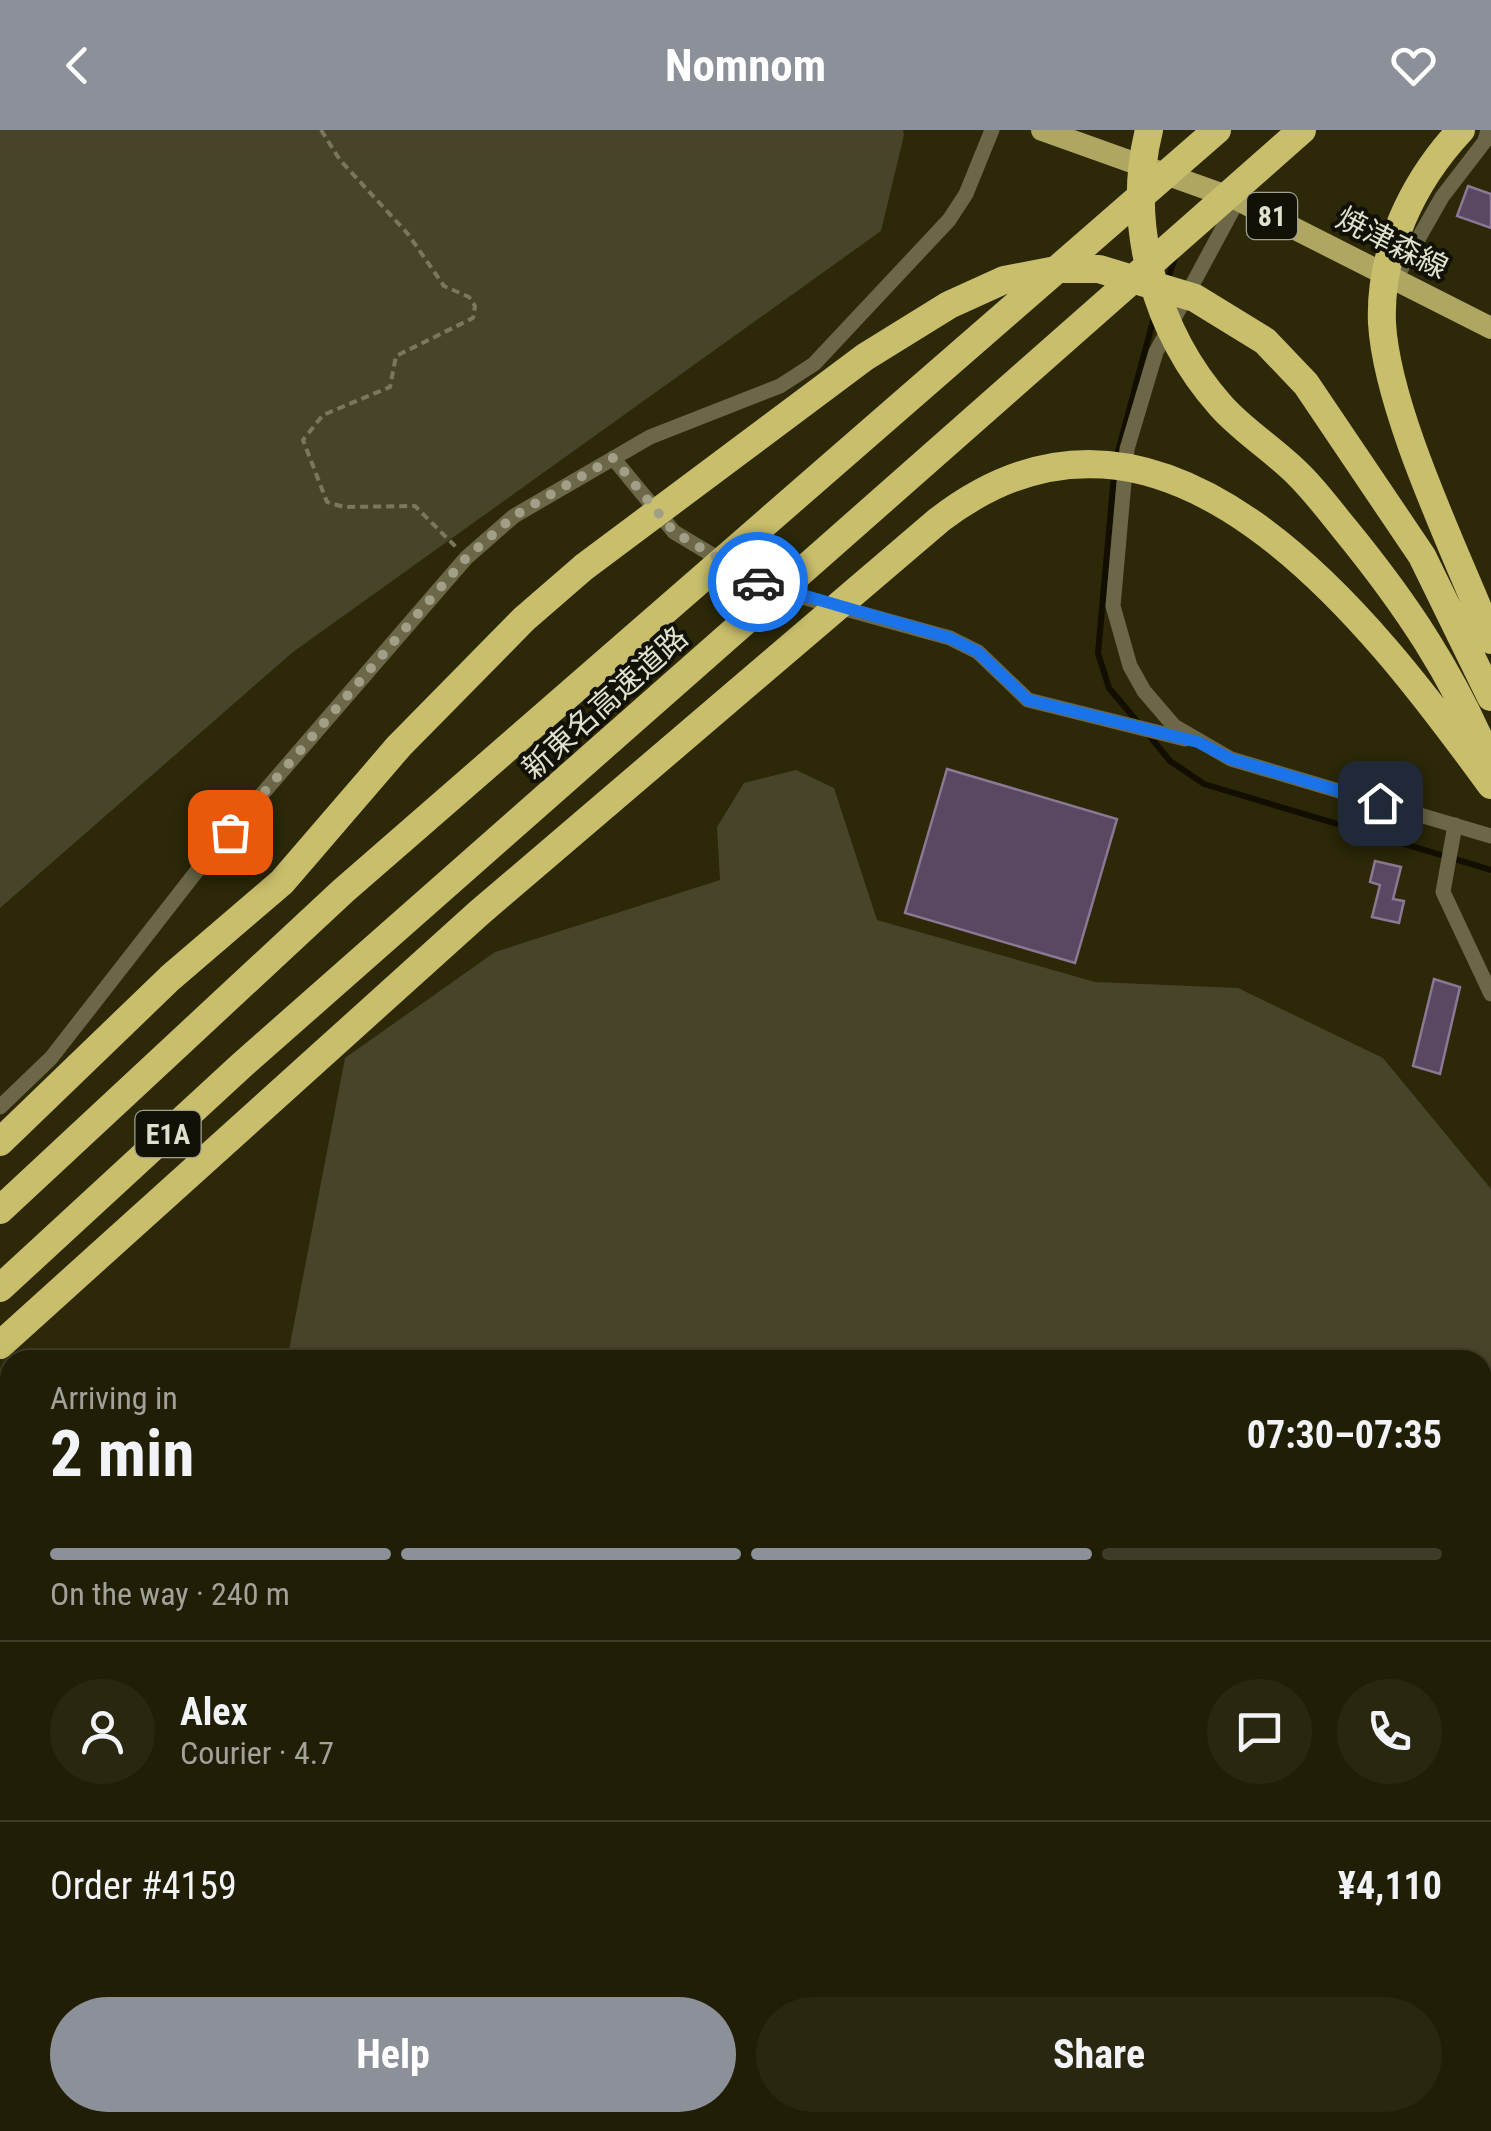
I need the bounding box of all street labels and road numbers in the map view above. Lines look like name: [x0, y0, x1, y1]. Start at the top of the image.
road number: 81: [1247, 193, 1297, 239]
street label: 焼津森線: [1331, 200, 1454, 285]
street label: 新東名高速道路: [515, 619, 694, 786]
road number: E1A: [136, 1111, 200, 1157]

